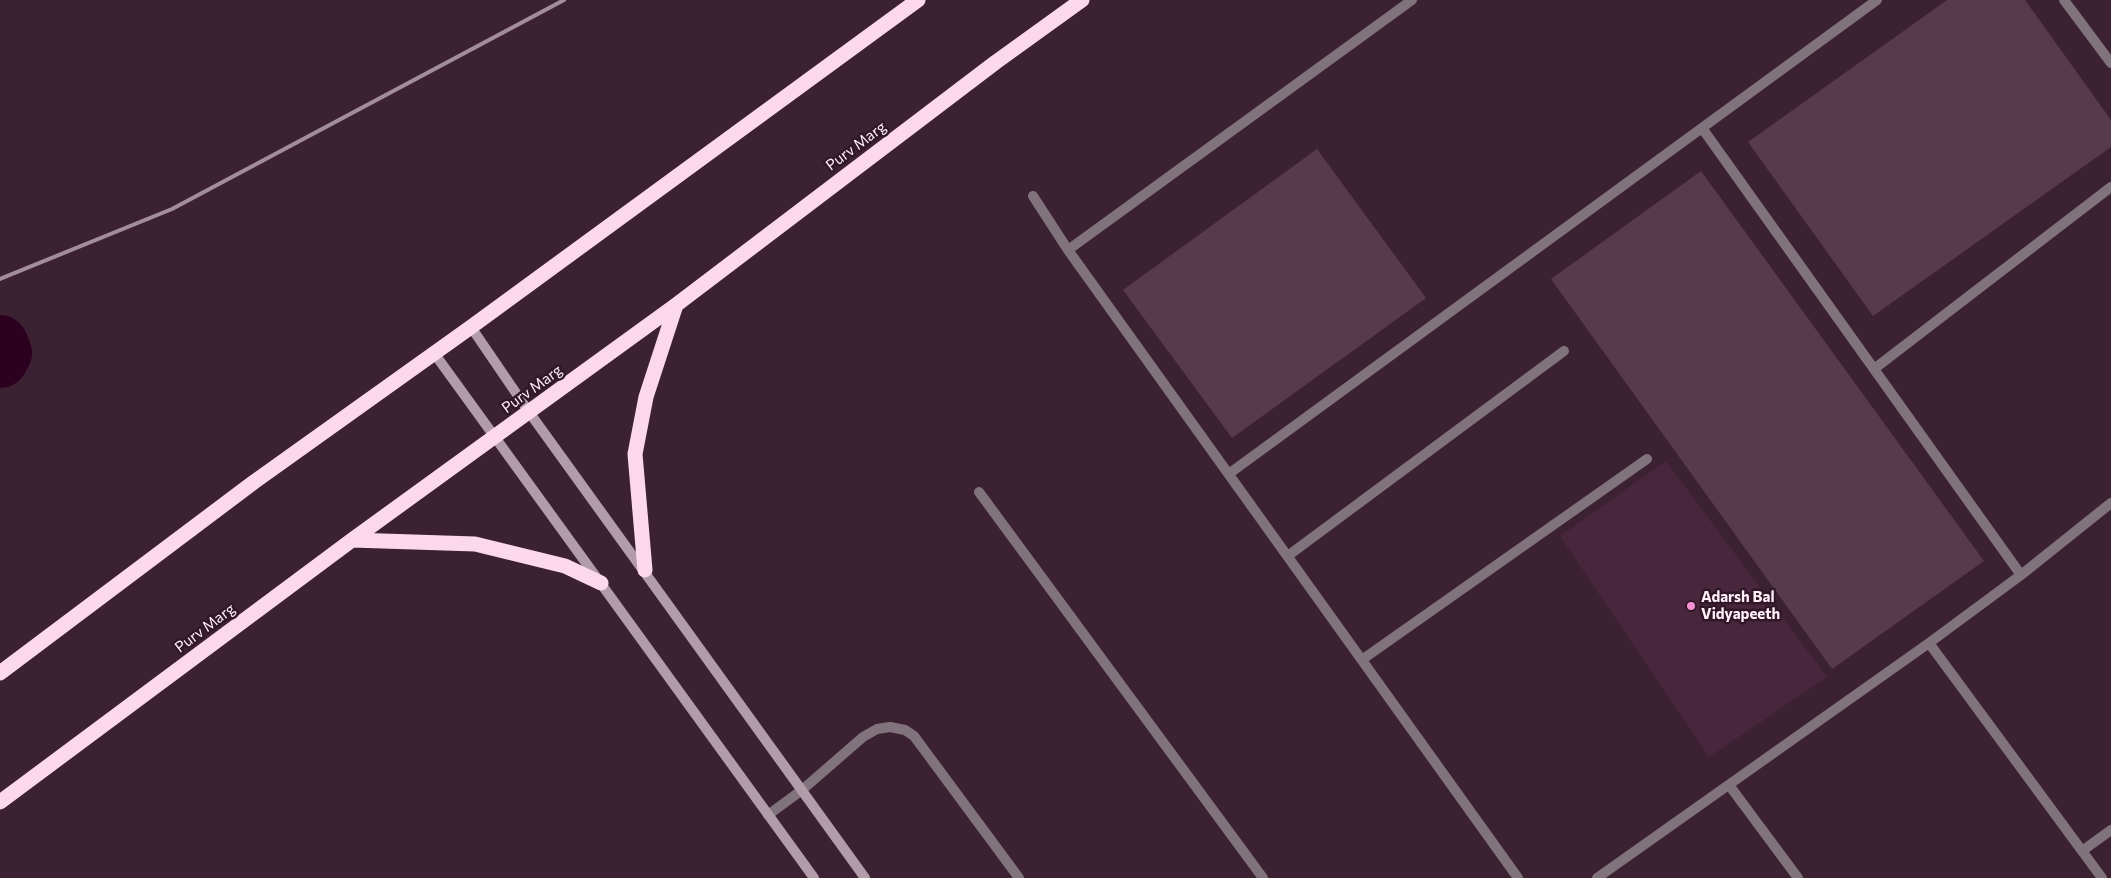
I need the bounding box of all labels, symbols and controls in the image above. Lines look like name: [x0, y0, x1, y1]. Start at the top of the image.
street label: Purv Marg: [822, 118, 890, 174]
street label: Purv Marg: [498, 361, 566, 417]
place label: Adarsh Bal Vidyapeeth: [1701, 588, 1780, 623]
street label: Purv Marg: [171, 600, 239, 656]
marker: Adarsh Bal Vidyapeeth: [1685, 600, 1697, 612]

